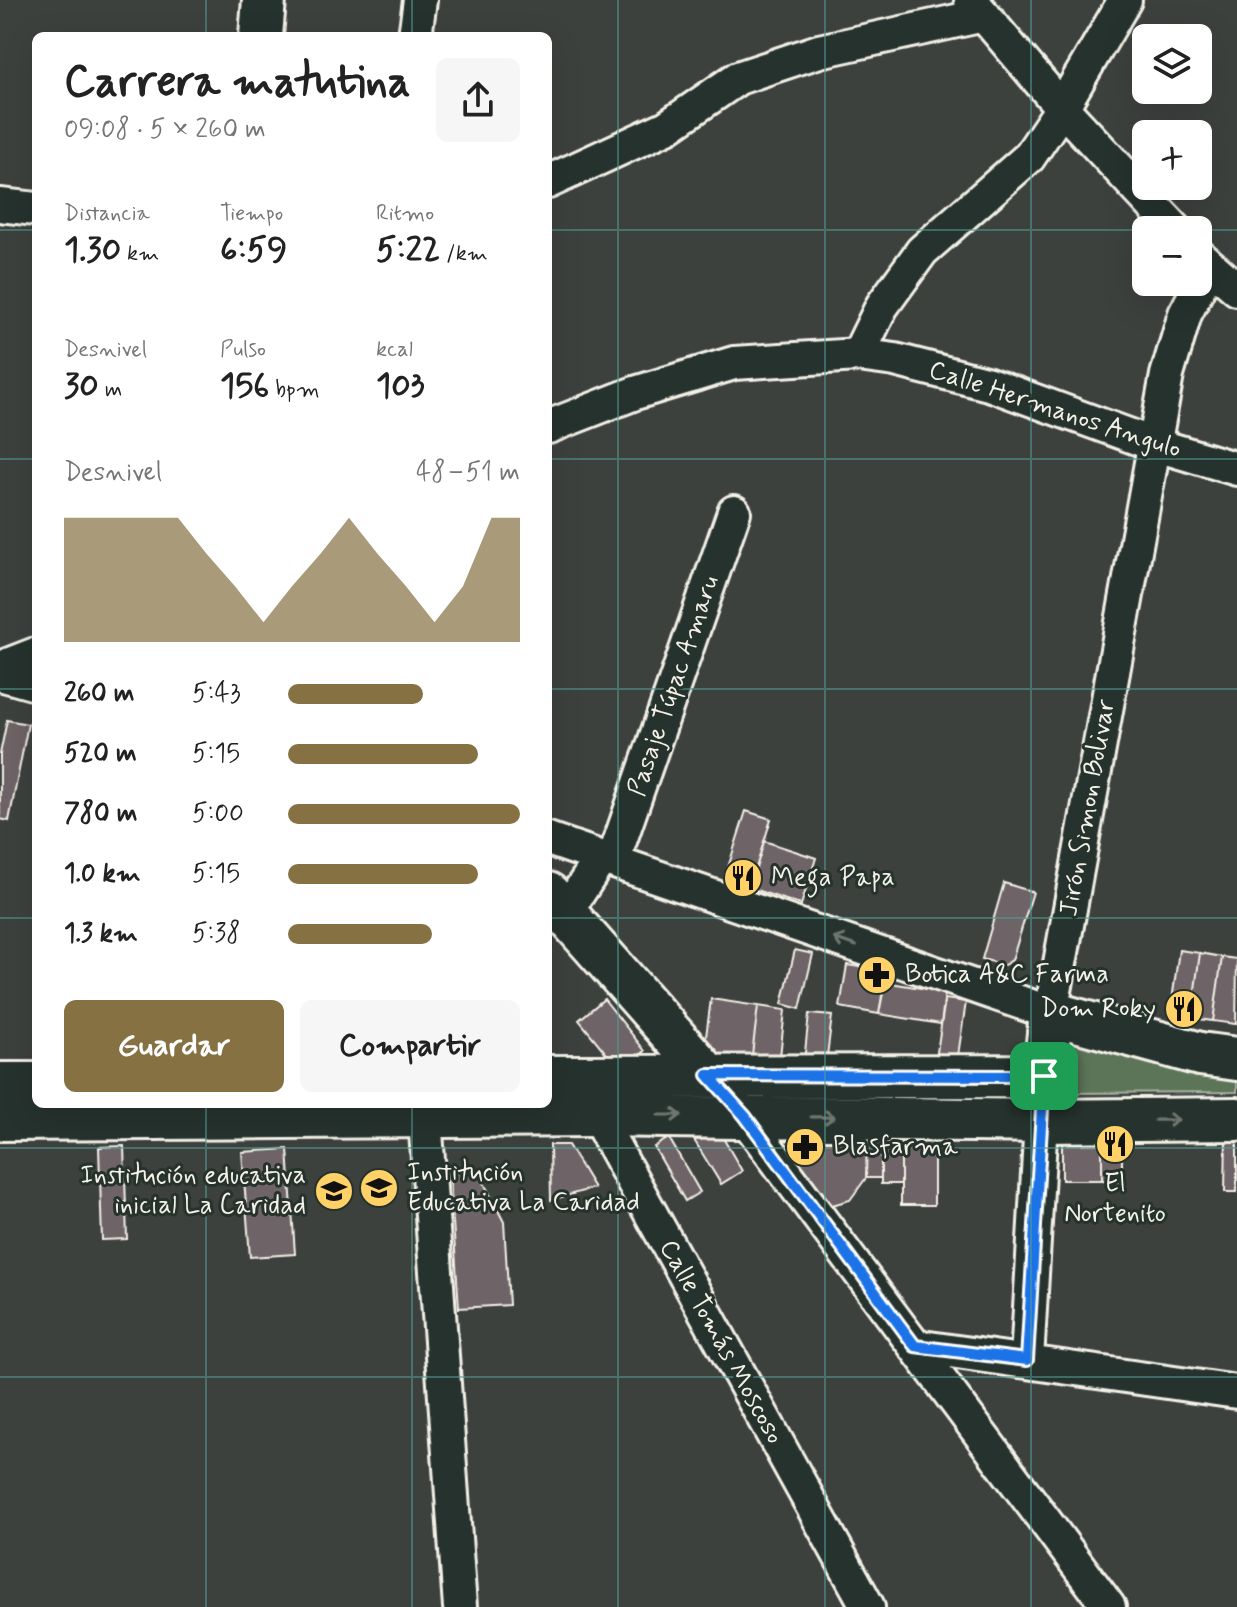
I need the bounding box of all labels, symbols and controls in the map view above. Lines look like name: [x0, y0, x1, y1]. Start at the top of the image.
map controls: [1132, 24, 1212, 296]
button: layers: [1132, 24, 1212, 104]
text: Carrera matutina: [64, 54, 410, 112]
button: share: [436, 58, 520, 142]
text: 09:08 · 5 × 260 m: [64, 113, 266, 147]
button: +: [1132, 120, 1212, 200]
text: Distancia: [64, 200, 150, 228]
text: Tiempo: [220, 200, 283, 228]
text: Ritmo: [376, 200, 434, 228]
button: −: [1132, 216, 1212, 296]
text: 1.30: [64, 228, 121, 273]
text: 6:59: [220, 228, 287, 273]
text: 5:22: [376, 228, 440, 273]
text: km: [121, 240, 159, 268]
text: /km: [440, 240, 488, 268]
text: Desnivel: [64, 336, 147, 364]
text: Pulso: [220, 336, 266, 364]
text: kcal: [376, 336, 413, 364]
street label: Calle Hermanos Angulo: [925, 353, 1185, 467]
text: 30: [64, 364, 99, 409]
text: 156: [220, 364, 269, 409]
text: 103: [376, 364, 425, 409]
text: m: [99, 376, 122, 404]
text: bpm: [269, 376, 320, 404]
text: Desnivel: [64, 456, 162, 490]
text: 48–51 m: [416, 456, 520, 490]
street label: Pasaje Túpac Amaru: [620, 571, 728, 801]
text: 260 m: [64, 677, 134, 711]
text: 5:43: [192, 677, 241, 711]
street label: Jirón Simon Bolivar: [1052, 697, 1124, 919]
text: 520 m: [64, 737, 137, 771]
text: 5:15: [192, 737, 240, 771]
text: 780 m: [64, 797, 137, 831]
text: 5:00: [192, 797, 244, 831]
text: 1.0 km: [64, 857, 141, 891]
text: 5:15: [192, 857, 240, 891]
restaurant icon: Mega Papa: [722, 857, 764, 899]
place label: Mega Papa: [771, 861, 895, 898]
text: 1.3 km: [64, 917, 138, 951]
text: 5:38: [192, 917, 241, 951]
one-way arrow: [833, 933, 858, 948]
pharmacy icon: Botica A&C Farma: [856, 954, 898, 996]
place label: Botica A&C Farma: [905, 958, 1109, 992]
restaurant icon: Dom Roky: [1163, 988, 1205, 1030]
place label: Dom Roky: [1040, 992, 1156, 1026]
button: Guardar: [64, 1000, 284, 1092]
button: Compartir: [300, 1000, 520, 1092]
pin: [1010, 1042, 1078, 1110]
icon: arrive: [1022, 1054, 1066, 1098]
one-way arrow: [656, 1107, 683, 1123]
one-way arrow: [809, 1110, 836, 1125]
one-way arrow: [1153, 1112, 1180, 1128]
restaurant icon: El Nortenito: [1094, 1123, 1136, 1165]
pharmacy icon: Blasfarma: [784, 1126, 826, 1168]
place label: Blasfarma: [833, 1130, 958, 1164]
place label: Institución Educativa La Caridad: [407, 1156, 640, 1220]
place label: Institución educativa inicial La Caridad: [80, 1159, 306, 1223]
school or university icon: Institución Educativa La Caridad: [358, 1167, 400, 1209]
place label: El Nortenito: [1064, 1167, 1166, 1231]
school or university icon: Institución educativa inicial La Caridad: [313, 1170, 355, 1212]
street label: Calle Tomás Moscoso: [651, 1234, 791, 1450]

